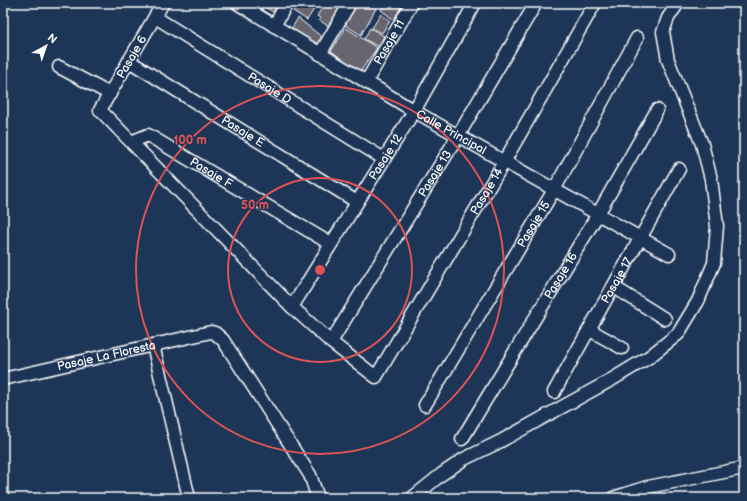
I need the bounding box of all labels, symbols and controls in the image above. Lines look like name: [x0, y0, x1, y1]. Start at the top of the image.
street label: Pasaje 11: [370, 17, 408, 67]
north arrow: [26, 26, 66, 66]
text: N: [45, 31, 59, 46]
street label: Pasaje 6: [114, 33, 150, 81]
street label: Pasaje D: [245, 69, 295, 107]
street label: Calle Principal: [413, 106, 489, 158]
street label: Pasaje E: [219, 113, 267, 150]
street label: Pasaje 12: [366, 131, 406, 183]
text: 100 m: [173, 133, 207, 148]
street label: Pasaje 13: [415, 147, 455, 199]
street label: Pasaje F: [187, 154, 236, 192]
street label: Pasaje 14: [467, 164, 507, 217]
text: 50 m: [241, 198, 269, 213]
street label: Pasaje 15: [514, 198, 553, 250]
street label: Pasaje 16: [541, 249, 581, 302]
street label: Pasaje 17: [598, 255, 636, 306]
centre of rings: [313, 263, 327, 277]
street label: Pasaje La Floresta: [56, 337, 157, 374]

